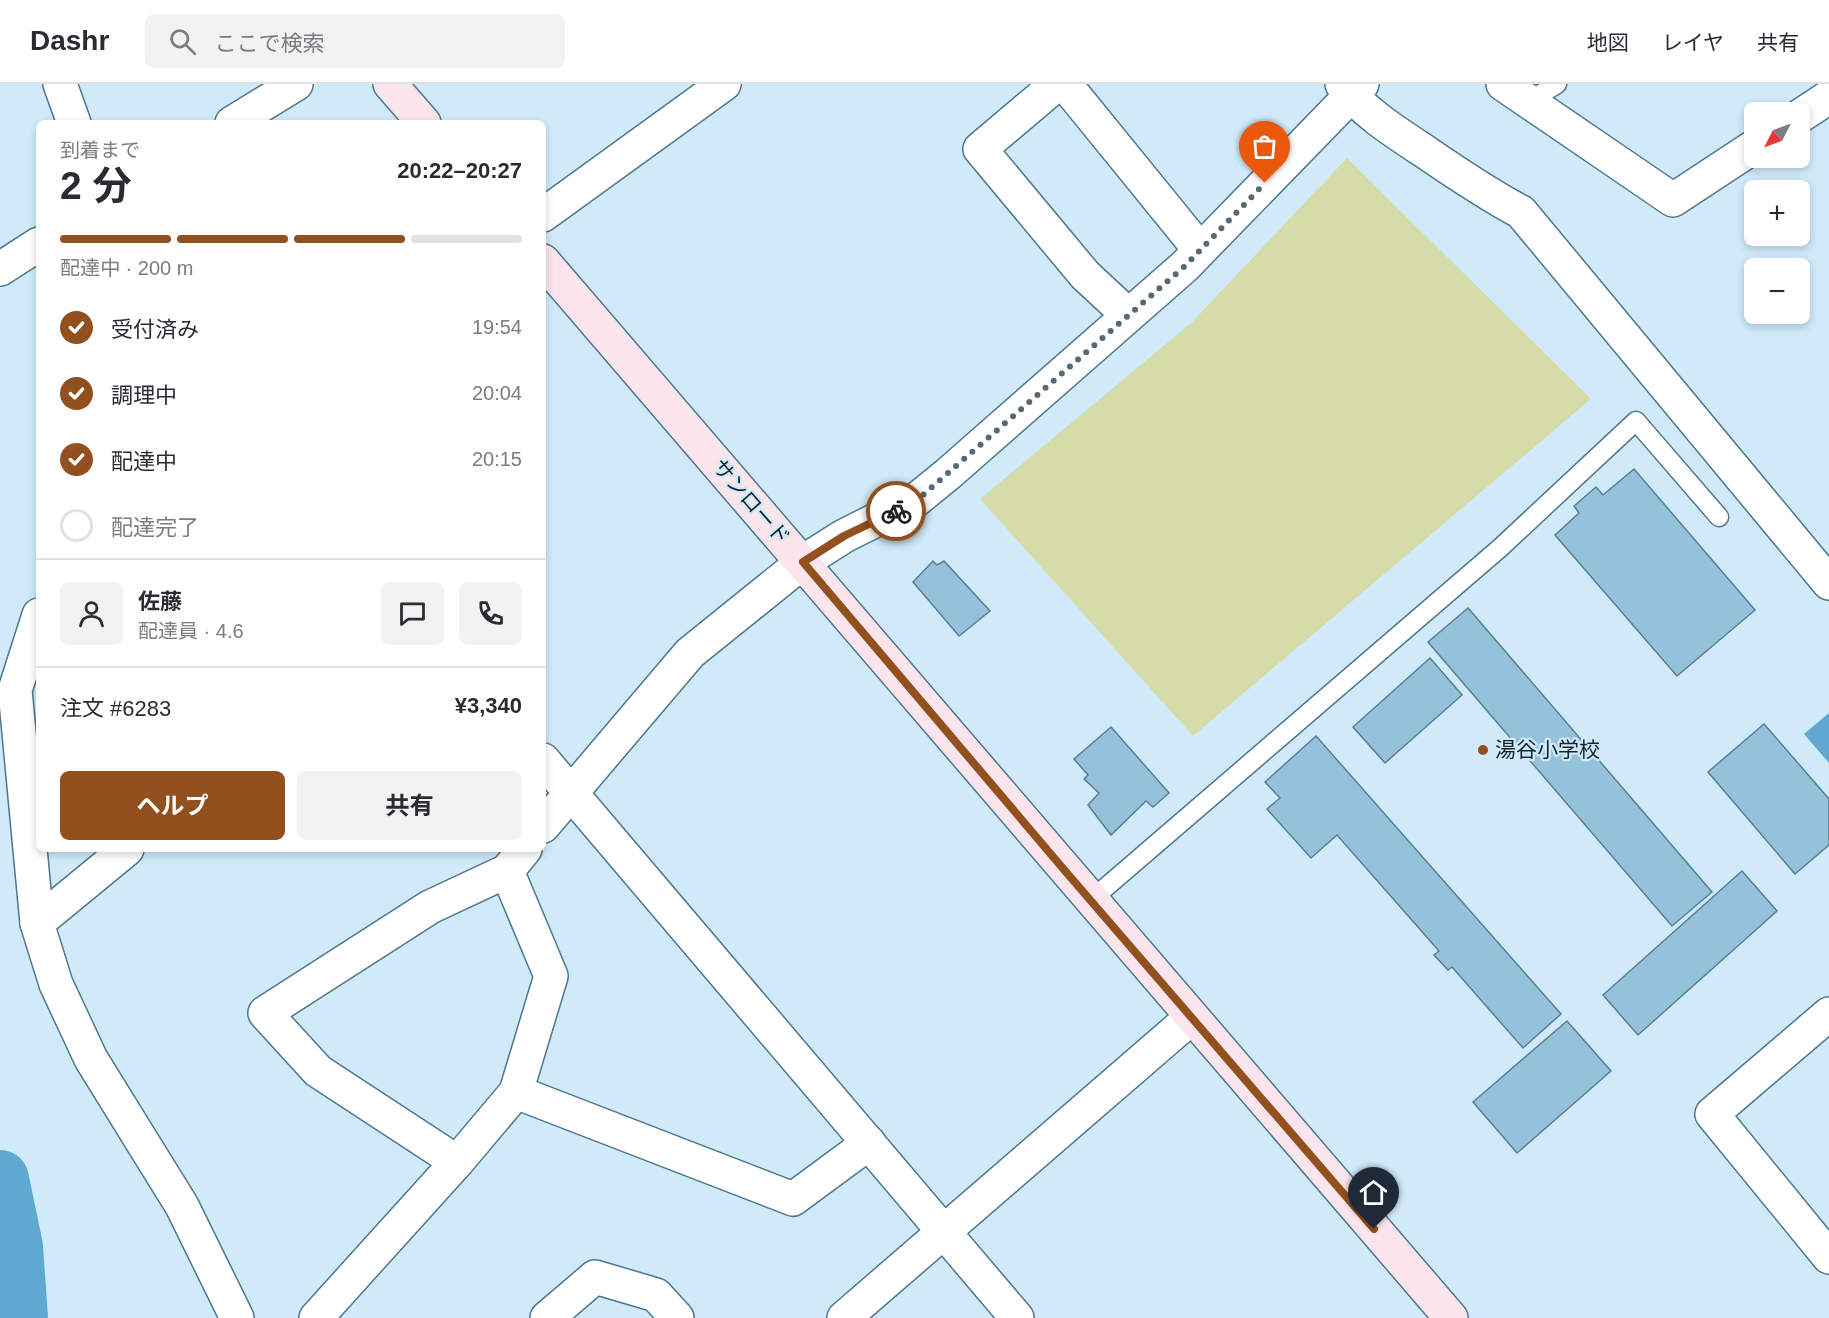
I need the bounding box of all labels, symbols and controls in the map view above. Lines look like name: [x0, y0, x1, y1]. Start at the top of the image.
search box: [145, 14, 565, 68]
text: Dashr: [30, 25, 109, 56]
icon: search: [166, 25, 199, 58]
text: ここで検索: [214, 31, 324, 56]
text: 地図: [1587, 31, 1629, 54]
text: レイヤ: [1662, 31, 1724, 54]
text: 共有: [1757, 31, 1799, 54]
north arrow: [1744, 102, 1810, 168]
map controls: [1744, 102, 1810, 324]
pin: [1239, 121, 1290, 183]
icon: bag: [1248, 130, 1281, 163]
text: 到着まで: [60, 139, 140, 161]
text: 20:22–20:27: [397, 158, 522, 183]
text: 2 分: [60, 164, 132, 207]
button: +: [1744, 180, 1810, 246]
text: 配達中 · 200 m: [60, 257, 193, 279]
button: −: [1744, 258, 1810, 324]
icon: check: [60, 311, 93, 344]
text: 19:54: [472, 316, 522, 338]
text: 受付済み: [111, 317, 199, 342]
icon: check: [60, 377, 93, 410]
text: 20:04: [472, 382, 522, 404]
text: 調理中: [111, 383, 177, 408]
icon: check: [60, 443, 93, 476]
text: 20:15: [472, 448, 522, 470]
text: 配達中: [111, 449, 177, 474]
street label: サンロード: [708, 455, 794, 549]
courier: [866, 481, 926, 541]
icon: bike: [880, 495, 913, 528]
text: 配達完了: [111, 515, 199, 540]
button: person: [60, 582, 123, 645]
button: chat: [381, 582, 444, 645]
button: phone: [459, 582, 522, 645]
text: 佐藤: [138, 589, 182, 614]
text: 配達員 · 4.6: [138, 620, 244, 642]
text: ¥3,340: [455, 693, 522, 718]
text: 注文 #6283: [60, 696, 171, 721]
place label: 湯谷小学校: [1495, 738, 1600, 761]
marker: 湯谷小学校: [1476, 743, 1490, 757]
button: ヘルプ: [60, 771, 285, 840]
button: 共有: [297, 771, 522, 840]
pin: [1348, 1167, 1399, 1229]
icon: home: [1357, 1176, 1390, 1209]

